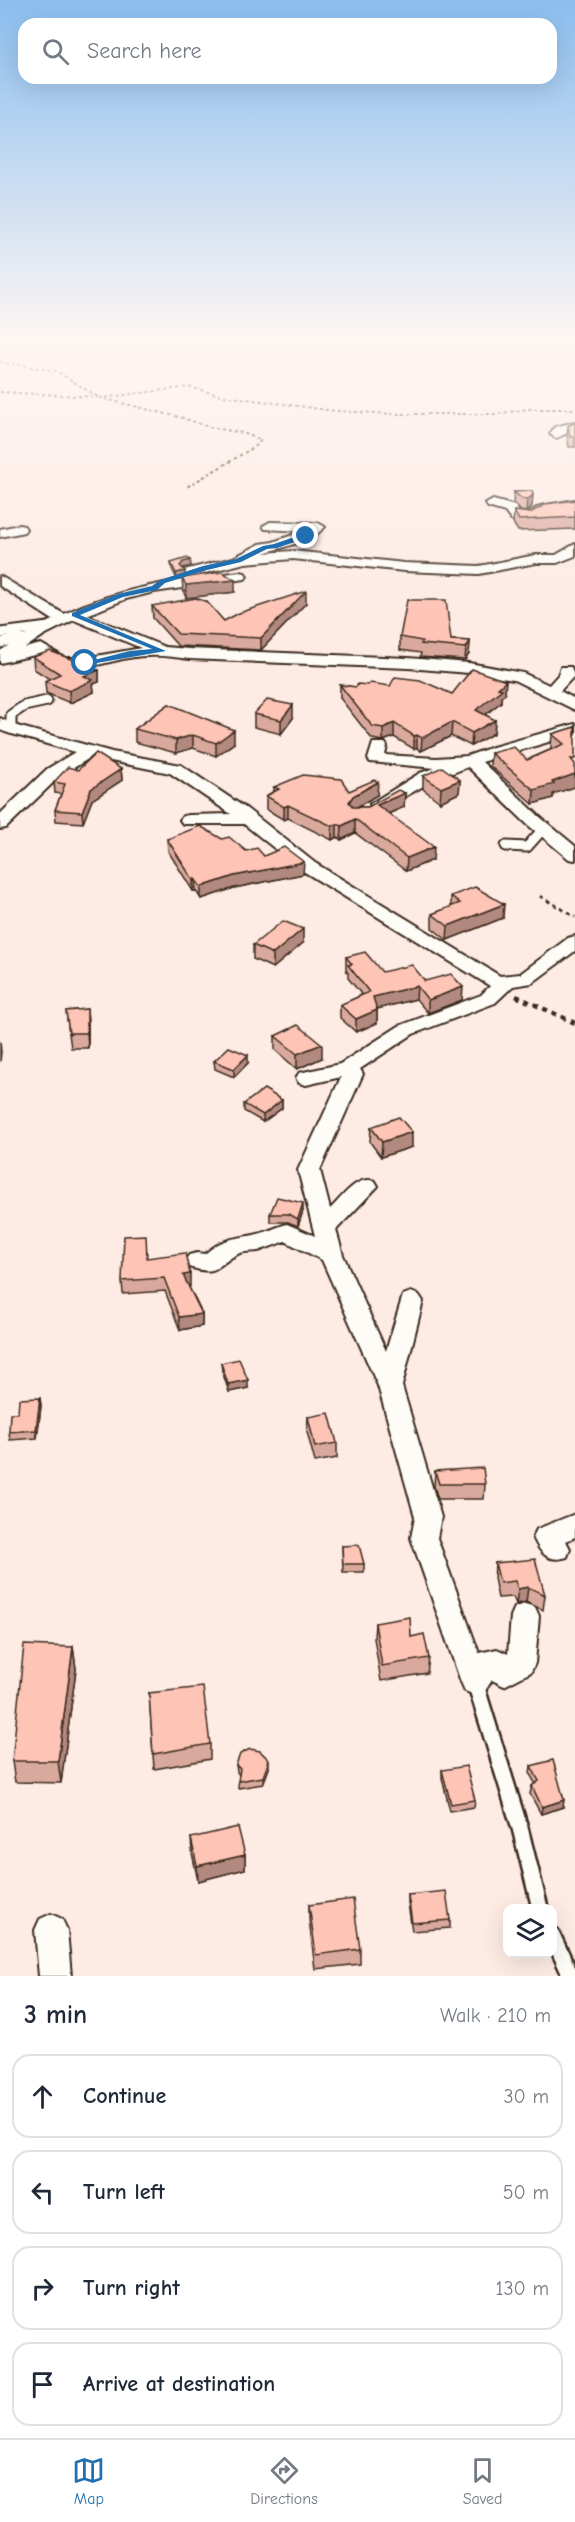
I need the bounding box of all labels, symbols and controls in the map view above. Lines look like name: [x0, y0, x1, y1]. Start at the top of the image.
search box: [18, 18, 557, 84]
icon: search: [39, 35, 72, 68]
text: Search here: [87, 38, 202, 64]
route end: [292, 522, 318, 548]
route start: [71, 649, 97, 675]
map controls: [503, 1904, 557, 1958]
button: layers: [503, 1904, 557, 1958]
text: 3 min: [24, 2000, 87, 2030]
text: Walk · 210 m: [440, 2004, 551, 2027]
icon: ahead: [26, 2080, 59, 2113]
text: Continue: [83, 2083, 166, 2109]
text: 30 m: [503, 2085, 549, 2108]
icon: left: [26, 2176, 59, 2209]
text: Turn left: [83, 2179, 165, 2205]
text: 50 m: [503, 2181, 549, 2204]
icon: right: [26, 2272, 59, 2305]
text: Turn right: [83, 2275, 180, 2301]
text: 130 m: [496, 2277, 549, 2300]
icon: arrive: [26, 2368, 59, 2401]
text: Arrive at destination: [83, 2371, 275, 2397]
tab: Map: [72, 2454, 105, 2508]
tab: Directions: [250, 2454, 318, 2508]
tab: Saved: [463, 2454, 503, 2508]

